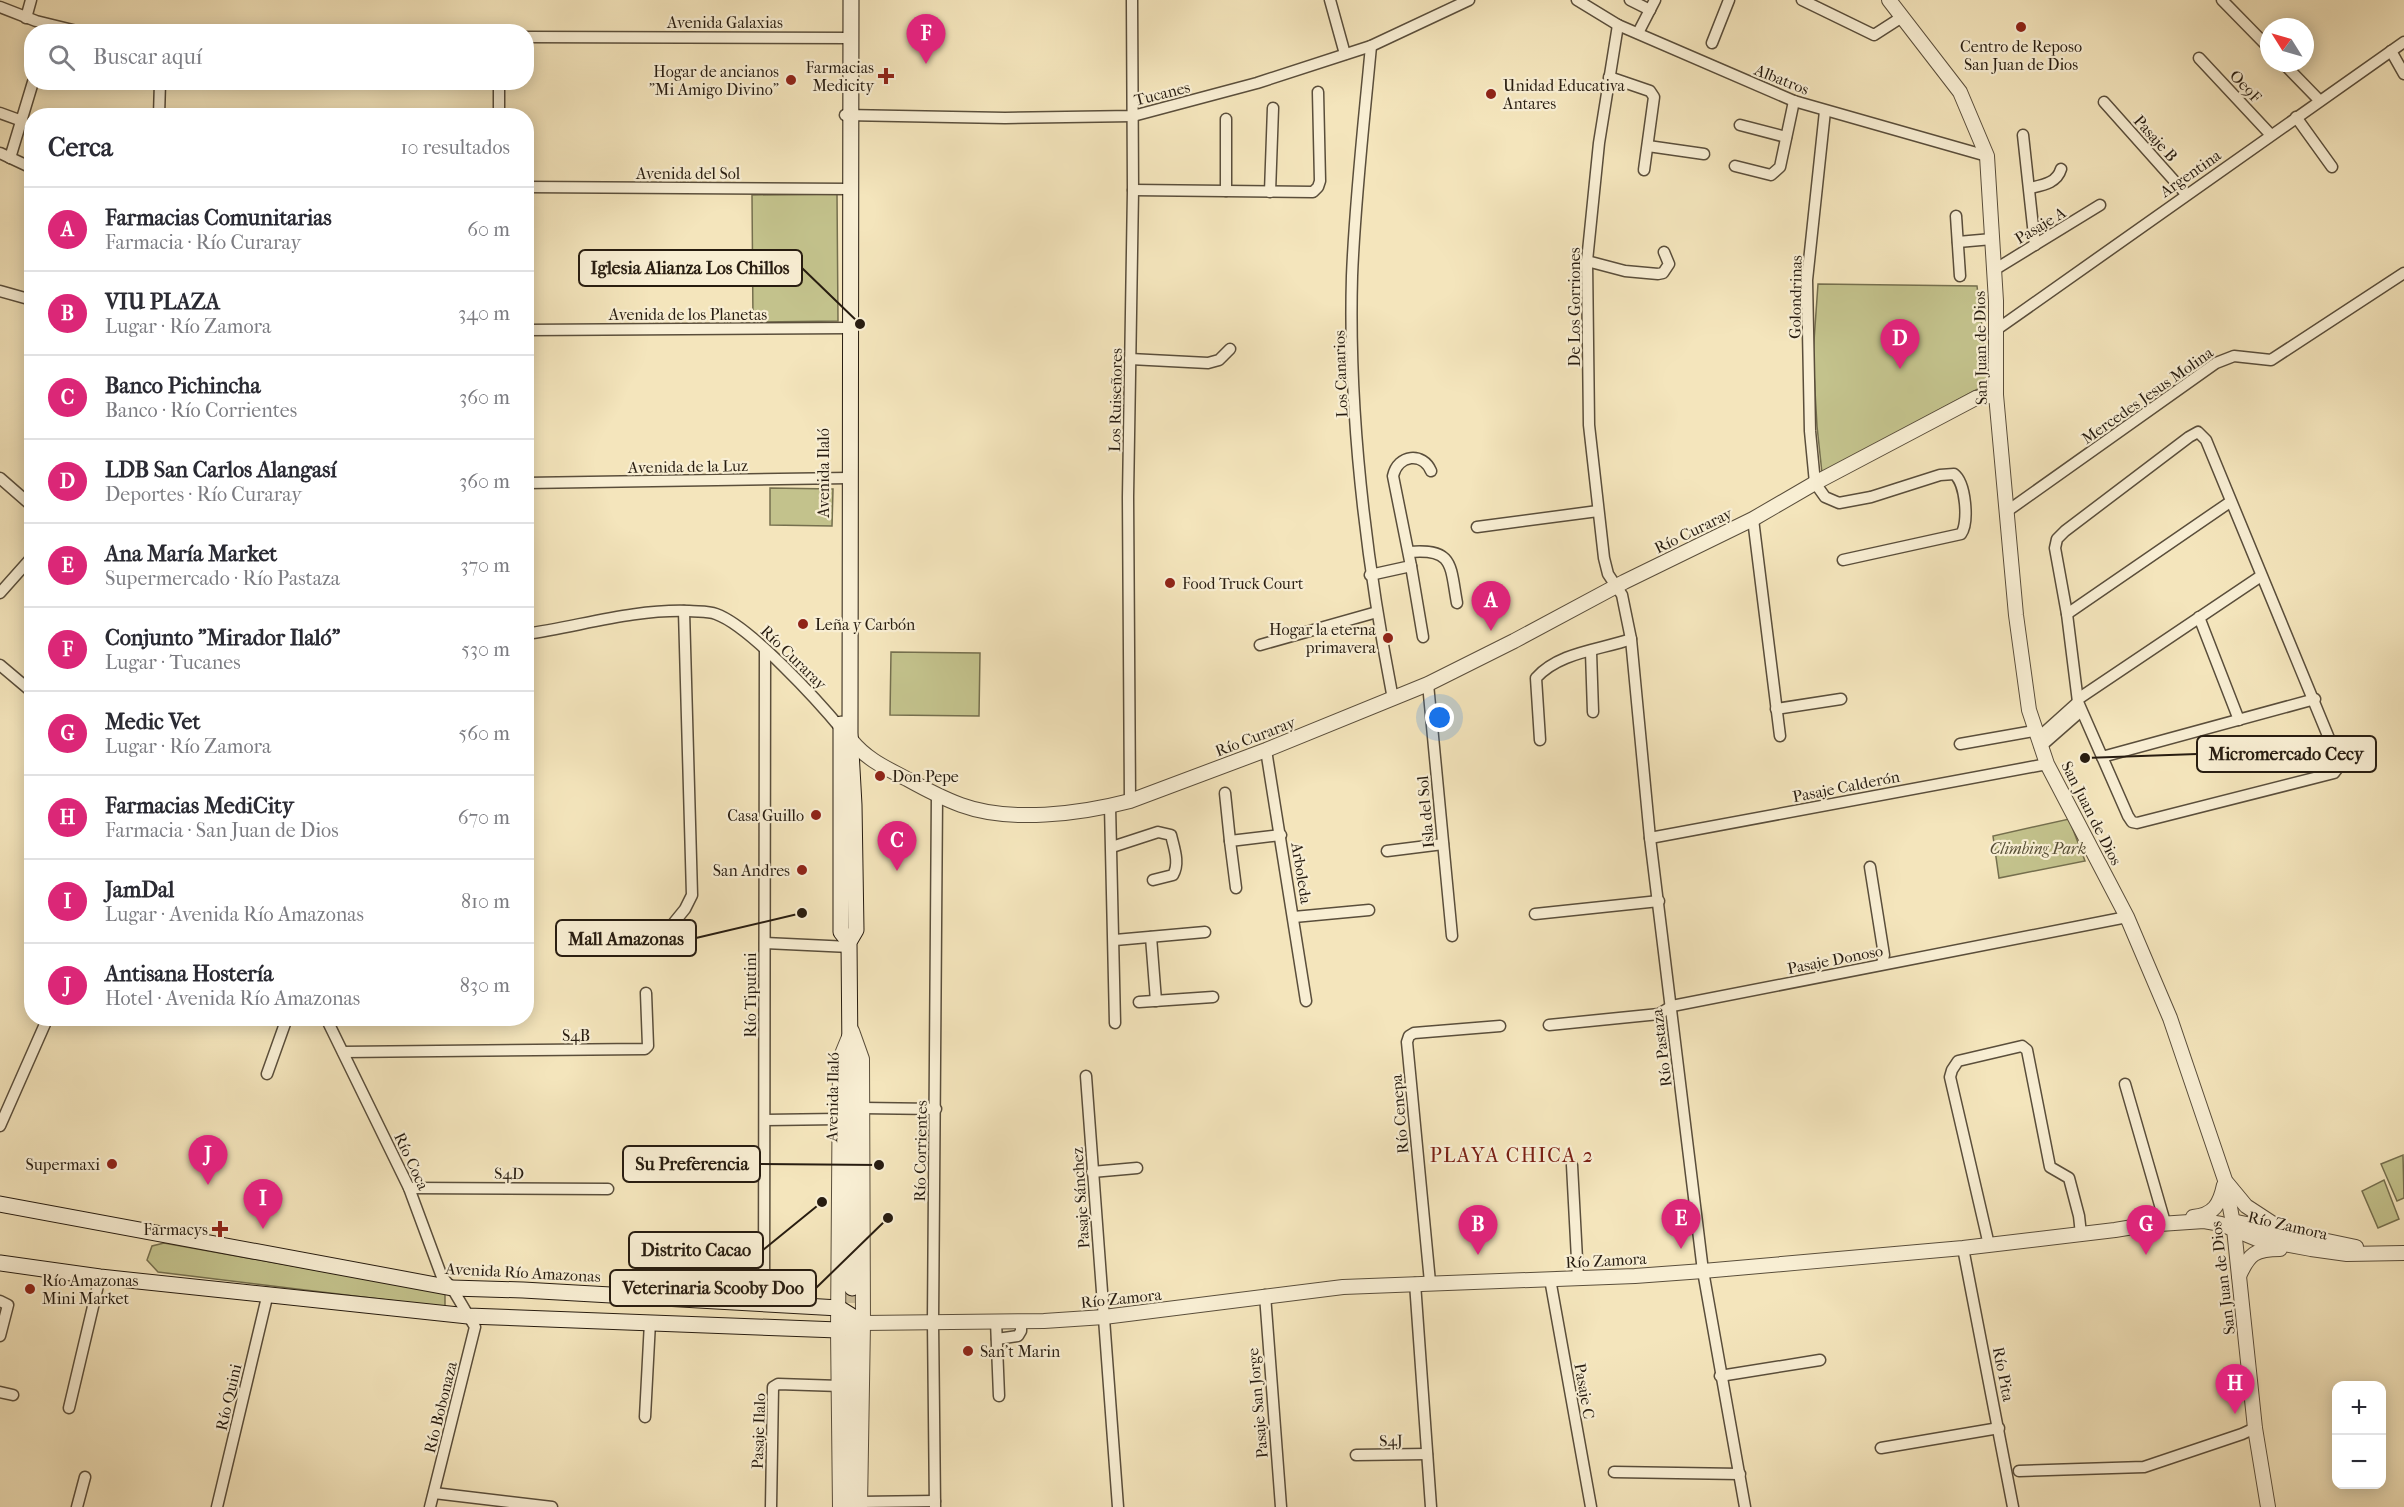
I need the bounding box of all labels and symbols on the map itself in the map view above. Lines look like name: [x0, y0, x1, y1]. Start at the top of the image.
street label: Avenida Galaxias: [666, 13, 783, 32]
pin: F: [906, 14, 946, 64]
north arrow: [2260, 18, 2314, 72]
marker: Centro de Reposo San Juan de Dios: [2014, 20, 2028, 34]
place label: Centro de Reposo San Juan de Dios: [1960, 37, 2082, 74]
place label: Farmacias Medicity: [806, 58, 874, 95]
street label: Albatros: [1751, 60, 1812, 99]
place label: Hogar de ancianos "Mi Amigo Divino": [649, 62, 779, 99]
street label: Oe9F: [2226, 66, 2266, 107]
marker: Farmacias Medicity: [879, 69, 893, 83]
marker: Hogar de ancianos "Mi Amigo Divino": [784, 73, 798, 87]
place label: Unidad Educativa Antares: [1502, 76, 1626, 113]
street label: Tucanes: [1132, 77, 1192, 110]
marker: Unidad Educativa Antares: [1484, 87, 1498, 101]
street label: Pasaje B: [2130, 111, 2181, 165]
street label: Argentina: [2155, 145, 2225, 202]
street label: Avenida del Sol: [635, 164, 741, 183]
street label: Pasaje A: [2011, 203, 2070, 248]
street label: De Los Gorriones: [1565, 247, 1584, 367]
callout: Iglesia Alianza Los Chillos: [579, 250, 802, 286]
street label: Golondrinas: [1785, 255, 1806, 339]
text: Iglesia Alianza Los Chillos: [590, 258, 790, 279]
street label: San Juan de Dios: [1970, 291, 1991, 405]
street label: Avenida de los Planetas: [608, 305, 767, 324]
pin: D: [1880, 320, 1920, 369]
street label: Los Canarios: [1329, 330, 1352, 418]
street label: Mercedes Jesus Molina: [2078, 342, 2217, 448]
street label: Los Ruiseñores: [1105, 348, 1126, 452]
street label: Avenida Ilaló: [814, 428, 833, 519]
street label: Avenida de la Luz: [627, 456, 748, 477]
street label: Río Curaray: [1651, 503, 1736, 557]
place label: Food Truck Court: [1182, 574, 1304, 593]
marker: Food Truck Court: [1163, 576, 1177, 590]
pin: A: [1472, 582, 1510, 631]
place label: Leña y Carbón: [815, 615, 916, 634]
marker: Leña y Carbón: [796, 617, 810, 631]
place label: Hogar la eterna primavera: [1269, 620, 1377, 657]
street label: Río Curaray: [757, 621, 831, 694]
marker: Hogar la eterna primavera: [1381, 631, 1395, 645]
your location: [1425, 703, 1454, 732]
street label: Río Curaray: [1212, 712, 1298, 760]
callout: Micromercado Cecy: [2197, 736, 2376, 772]
text: Micromercado Cecy: [2207, 744, 2365, 765]
street label: San Juan de Dios: [2057, 758, 2126, 868]
place label: Don Pepe: [892, 767, 959, 786]
street label: Pasaje Calderón: [1791, 767, 1902, 806]
marker: Don Pepe: [873, 769, 887, 783]
street label: Isla del Sol: [1413, 774, 1438, 849]
place label: Casa Guillo: [727, 806, 804, 825]
marker: Casa Guillo: [809, 808, 823, 822]
pin: C: [878, 822, 916, 871]
park label: Climbing Park: [1990, 839, 2086, 858]
street label: Arboleda: [1287, 840, 1316, 906]
place label: San Andres: [713, 861, 790, 880]
marker: San Andres: [795, 863, 809, 877]
callout: Mall Amazonas: [556, 920, 696, 956]
text: Mall Amazonas: [567, 929, 684, 950]
street label: Pasaje Donoso: [1786, 941, 1885, 978]
street label: Río Tiputini: [741, 952, 760, 1038]
street label: Río Pastaza: [1647, 1007, 1676, 1088]
street label: S4B: [562, 1026, 590, 1045]
street label: Avenida Ilaló: [822, 1052, 843, 1143]
street label: Río Cenepa: [1387, 1073, 1412, 1154]
street label: Río Corrientes: [910, 1100, 931, 1202]
street label: Río Coca: [390, 1130, 433, 1193]
pin: J: [188, 1136, 228, 1185]
district label: PLAYA CHICA 2: [1430, 1144, 1594, 1167]
callout: Su Preferencia: [623, 1146, 760, 1182]
street label: Pasaje Sánchez: [1067, 1147, 1094, 1249]
text: Su Preferencia: [635, 1154, 749, 1175]
place label: Supermaxi: [26, 1155, 100, 1174]
marker: Supermaxi: [105, 1157, 119, 1171]
street label: S4D: [494, 1164, 524, 1183]
pin: I: [244, 1180, 282, 1229]
pin: E: [1662, 1200, 1700, 1249]
pin: B: [1458, 1206, 1498, 1255]
pin: G: [2126, 1206, 2166, 1255]
street label: Río Zamora: [2246, 1207, 2330, 1244]
place label: Farmacys: [143, 1220, 208, 1239]
street label: San Juan de Dios: [2206, 1220, 2239, 1336]
marker: Farmacys: [213, 1222, 227, 1236]
callout: Distrito Cacao: [629, 1232, 763, 1268]
text: Distrito Cacao: [641, 1240, 751, 1261]
street label: Río Zamora: [1565, 1249, 1648, 1272]
street label: Avenida Río Amazonas: [444, 1259, 601, 1286]
callout: Veterinaria Scooby Doo: [610, 1270, 816, 1306]
place label: Río Amazonas Mini Market: [42, 1271, 139, 1308]
text: Veterinaria Scooby Doo: [621, 1278, 804, 1299]
marker: Río Amazonas Mini Market: [23, 1282, 37, 1296]
street label: Río Zamora: [1080, 1285, 1163, 1312]
place label: San't Marin: [980, 1342, 1061, 1361]
marker: San't Marin: [961, 1344, 975, 1358]
street label: Río Pita: [1989, 1345, 2018, 1404]
street label: Pasaje San Jorge: [1243, 1347, 1272, 1459]
street label: Río Bobonaza: [420, 1359, 461, 1455]
street label: Río Quini: [212, 1362, 245, 1432]
street label: Pasaje C: [1570, 1362, 1599, 1420]
pin: H: [2216, 1364, 2254, 1414]
street label: Pasaje Ilalo: [748, 1393, 769, 1469]
street label: S4J: [1379, 1431, 1403, 1450]

